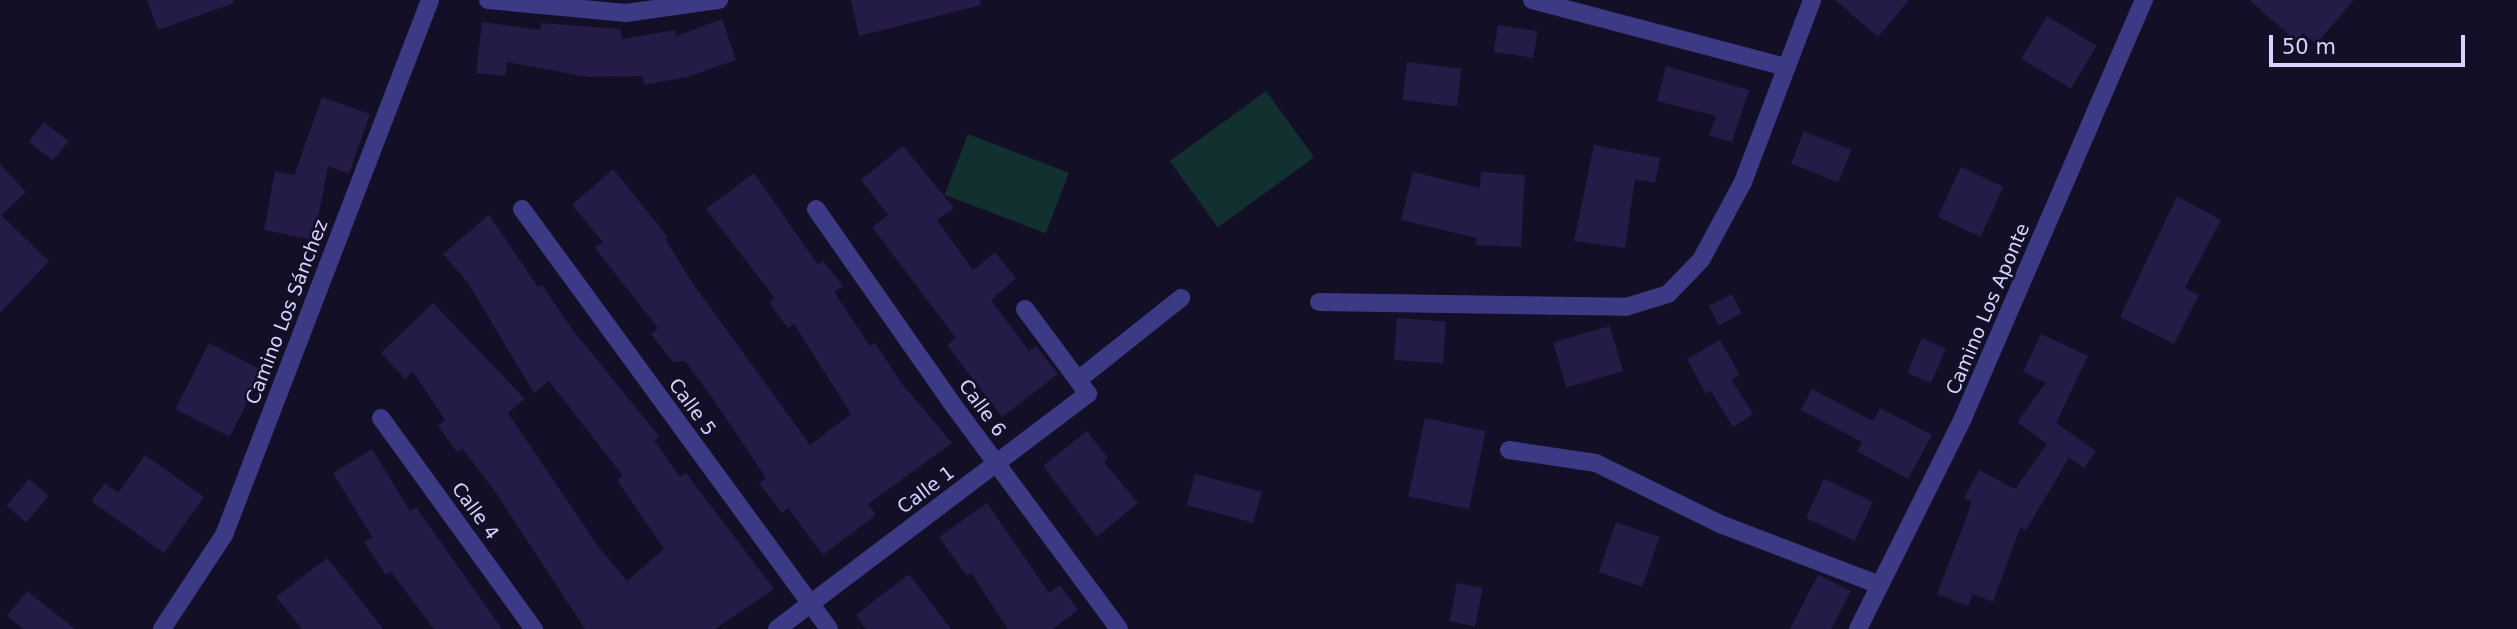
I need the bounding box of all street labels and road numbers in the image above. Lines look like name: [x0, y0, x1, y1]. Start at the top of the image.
street label: Camino Los Sánchez: [241, 216, 333, 408]
street label: Camino Los Aponte: [1942, 220, 2034, 398]
street label: Calle 5: [664, 374, 720, 440]
street label: Calle 6: [954, 375, 1010, 441]
street label: Calle 1: [893, 461, 959, 519]
street label: Calle 4: [447, 478, 503, 544]

